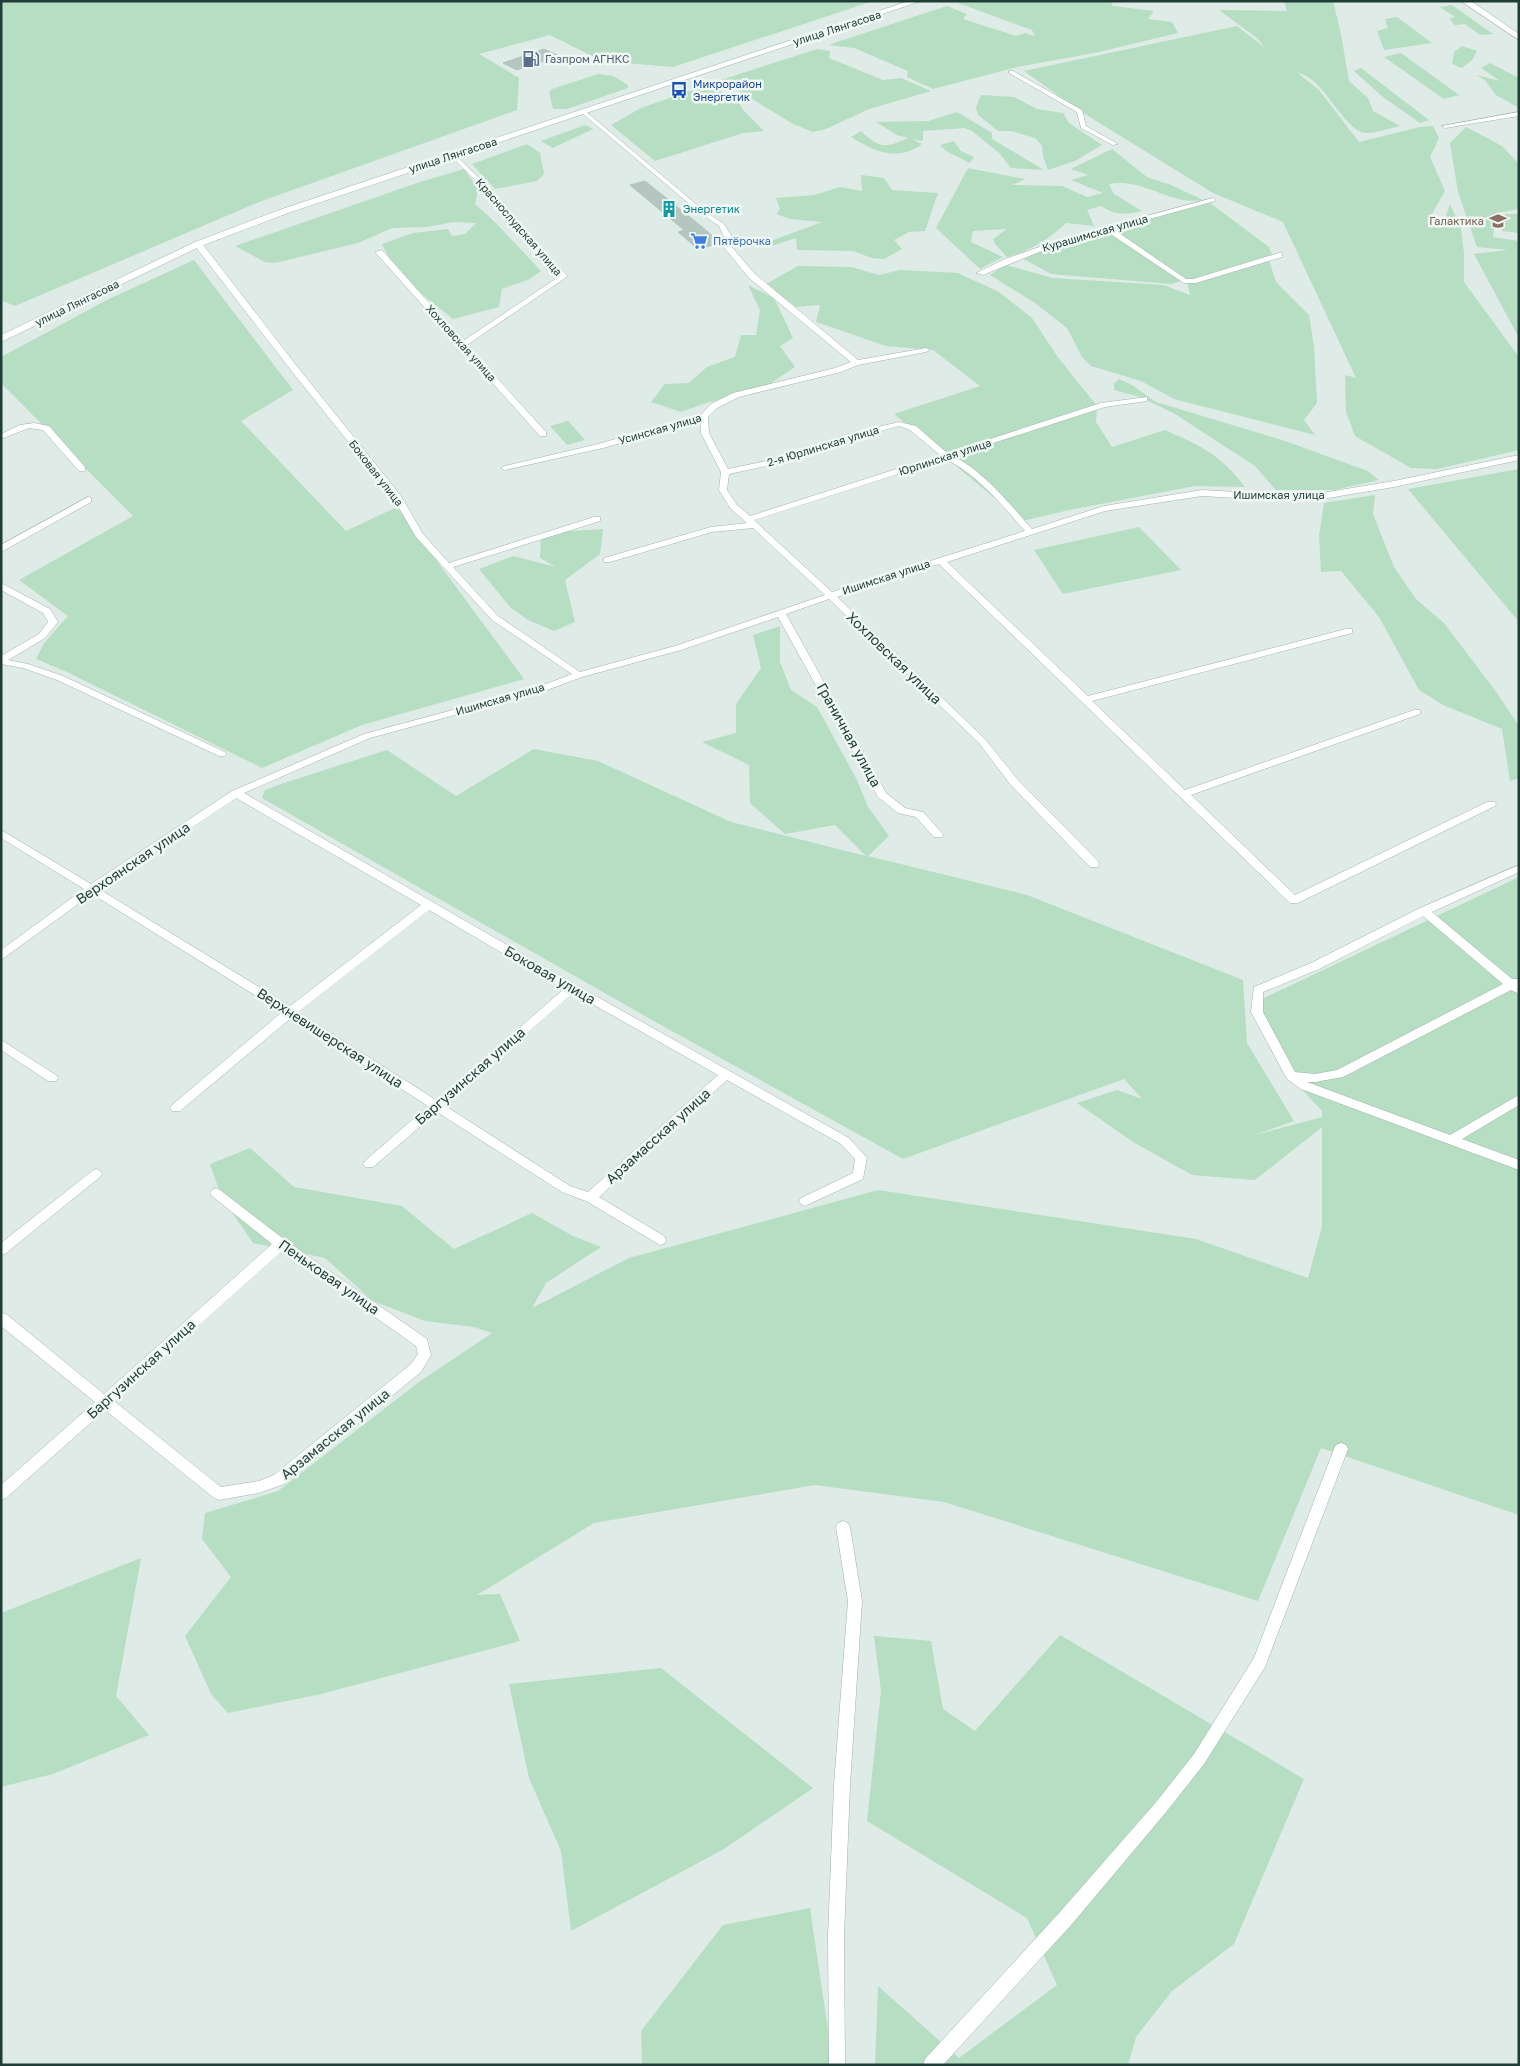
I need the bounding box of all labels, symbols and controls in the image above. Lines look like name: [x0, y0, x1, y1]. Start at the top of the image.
street label: улица Лянгасова: [791, 7, 883, 48]
fuel station icon: Газпром АГНКС: [521, 49, 541, 69]
place label: Газпром АГНКС: [545, 52, 630, 65]
place label: Микрорайон Энергетик: [693, 77, 762, 103]
bus stop icon: Микрорайон Энергетик: [669, 80, 689, 100]
street label: улица Лянгасова: [407, 134, 499, 175]
street label: Краснослудская улица: [474, 175, 565, 278]
building icon: Энергетик: [659, 199, 679, 219]
place label: Энергетик: [683, 202, 741, 215]
street label: Курашимская улица: [1040, 211, 1149, 254]
school or university icon: Галактика: [1488, 211, 1508, 231]
place label: Галактика: [1429, 214, 1484, 227]
supermarket icon: Пятёрочка: [689, 231, 709, 251]
place label: Пятёрочка: [713, 234, 771, 247]
street label: улица Лянгасова: [33, 277, 121, 329]
street label: Хохловская улица: [424, 302, 499, 384]
street label: Усинская улица: [617, 410, 703, 447]
street label: 2-я Юрлинская улица: [765, 422, 880, 469]
street label: Юрлинская улица: [897, 435, 993, 478]
street label: Боковая улица: [347, 437, 406, 508]
street label: Ишимская улица: [1233, 488, 1325, 501]
street label: Ишимская улица: [840, 556, 931, 597]
street label: Хохловская улица: [843, 608, 945, 707]
street label: Ишимская улица: [454, 680, 546, 717]
street label: Граничная улица: [814, 680, 885, 790]
street label: Верхоянская улица: [72, 818, 193, 907]
street label: Боковая улица: [502, 942, 599, 1007]
street label: Верхневишерская улица: [254, 984, 406, 1091]
street label: Баргузинская улица: [411, 1023, 528, 1128]
street label: Арзамасская улица: [602, 1084, 713, 1187]
street label: Пеньковая улица: [276, 1235, 383, 1318]
street label: Баргузинская улица: [83, 1315, 199, 1422]
street label: Арзамасская улица: [277, 1385, 392, 1483]

